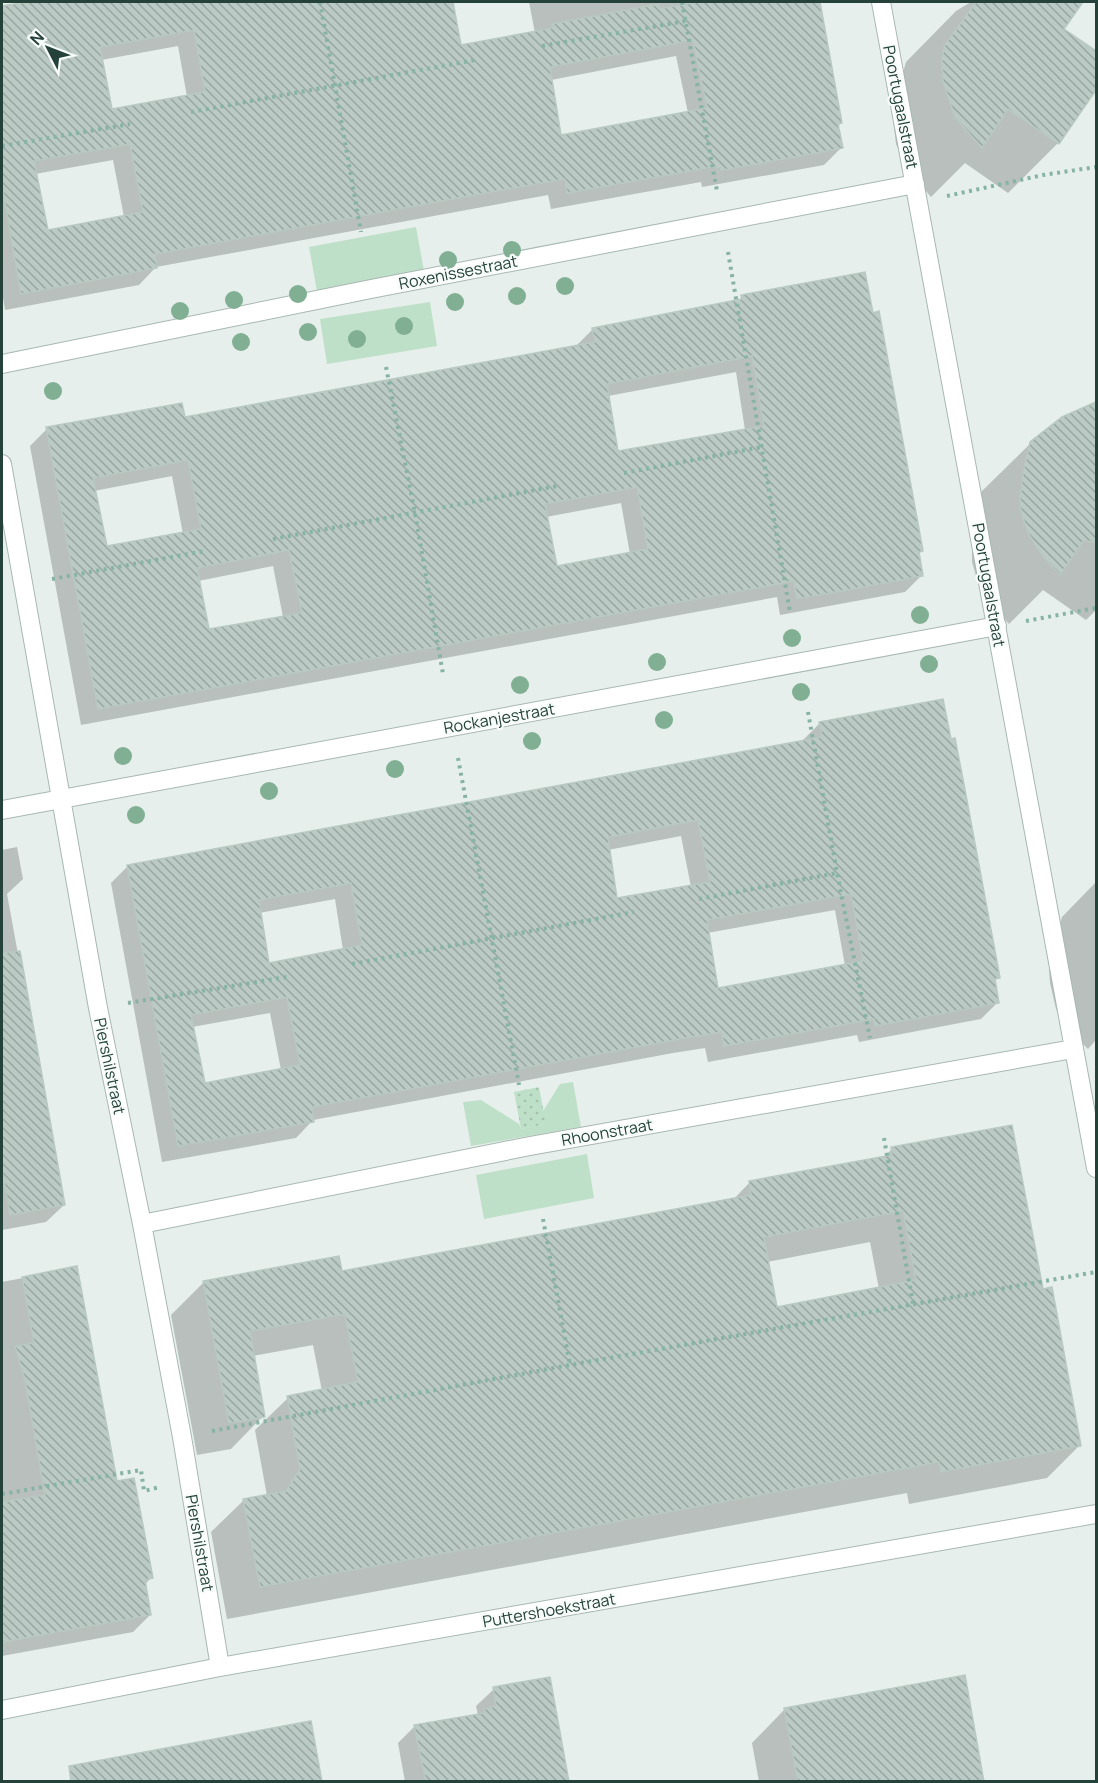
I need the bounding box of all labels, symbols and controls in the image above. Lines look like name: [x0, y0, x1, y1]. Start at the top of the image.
north arrow: [18, 18, 78, 78]
text: N: [25, 26, 49, 50]
street label: Poortugaalstraat: [878, 43, 924, 171]
street label: Roxenissestraat: [397, 250, 519, 294]
street label: Poortugaalstraat: [967, 521, 1011, 649]
street label: Rockanjestraat: [442, 697, 556, 739]
street label: Piershilstraat: [89, 1016, 131, 1116]
street label: Rhoonstraat: [560, 1113, 654, 1151]
street label: Piershilstraat: [181, 1493, 219, 1593]
street label: Puttershoekstraat: [481, 1587, 617, 1633]

